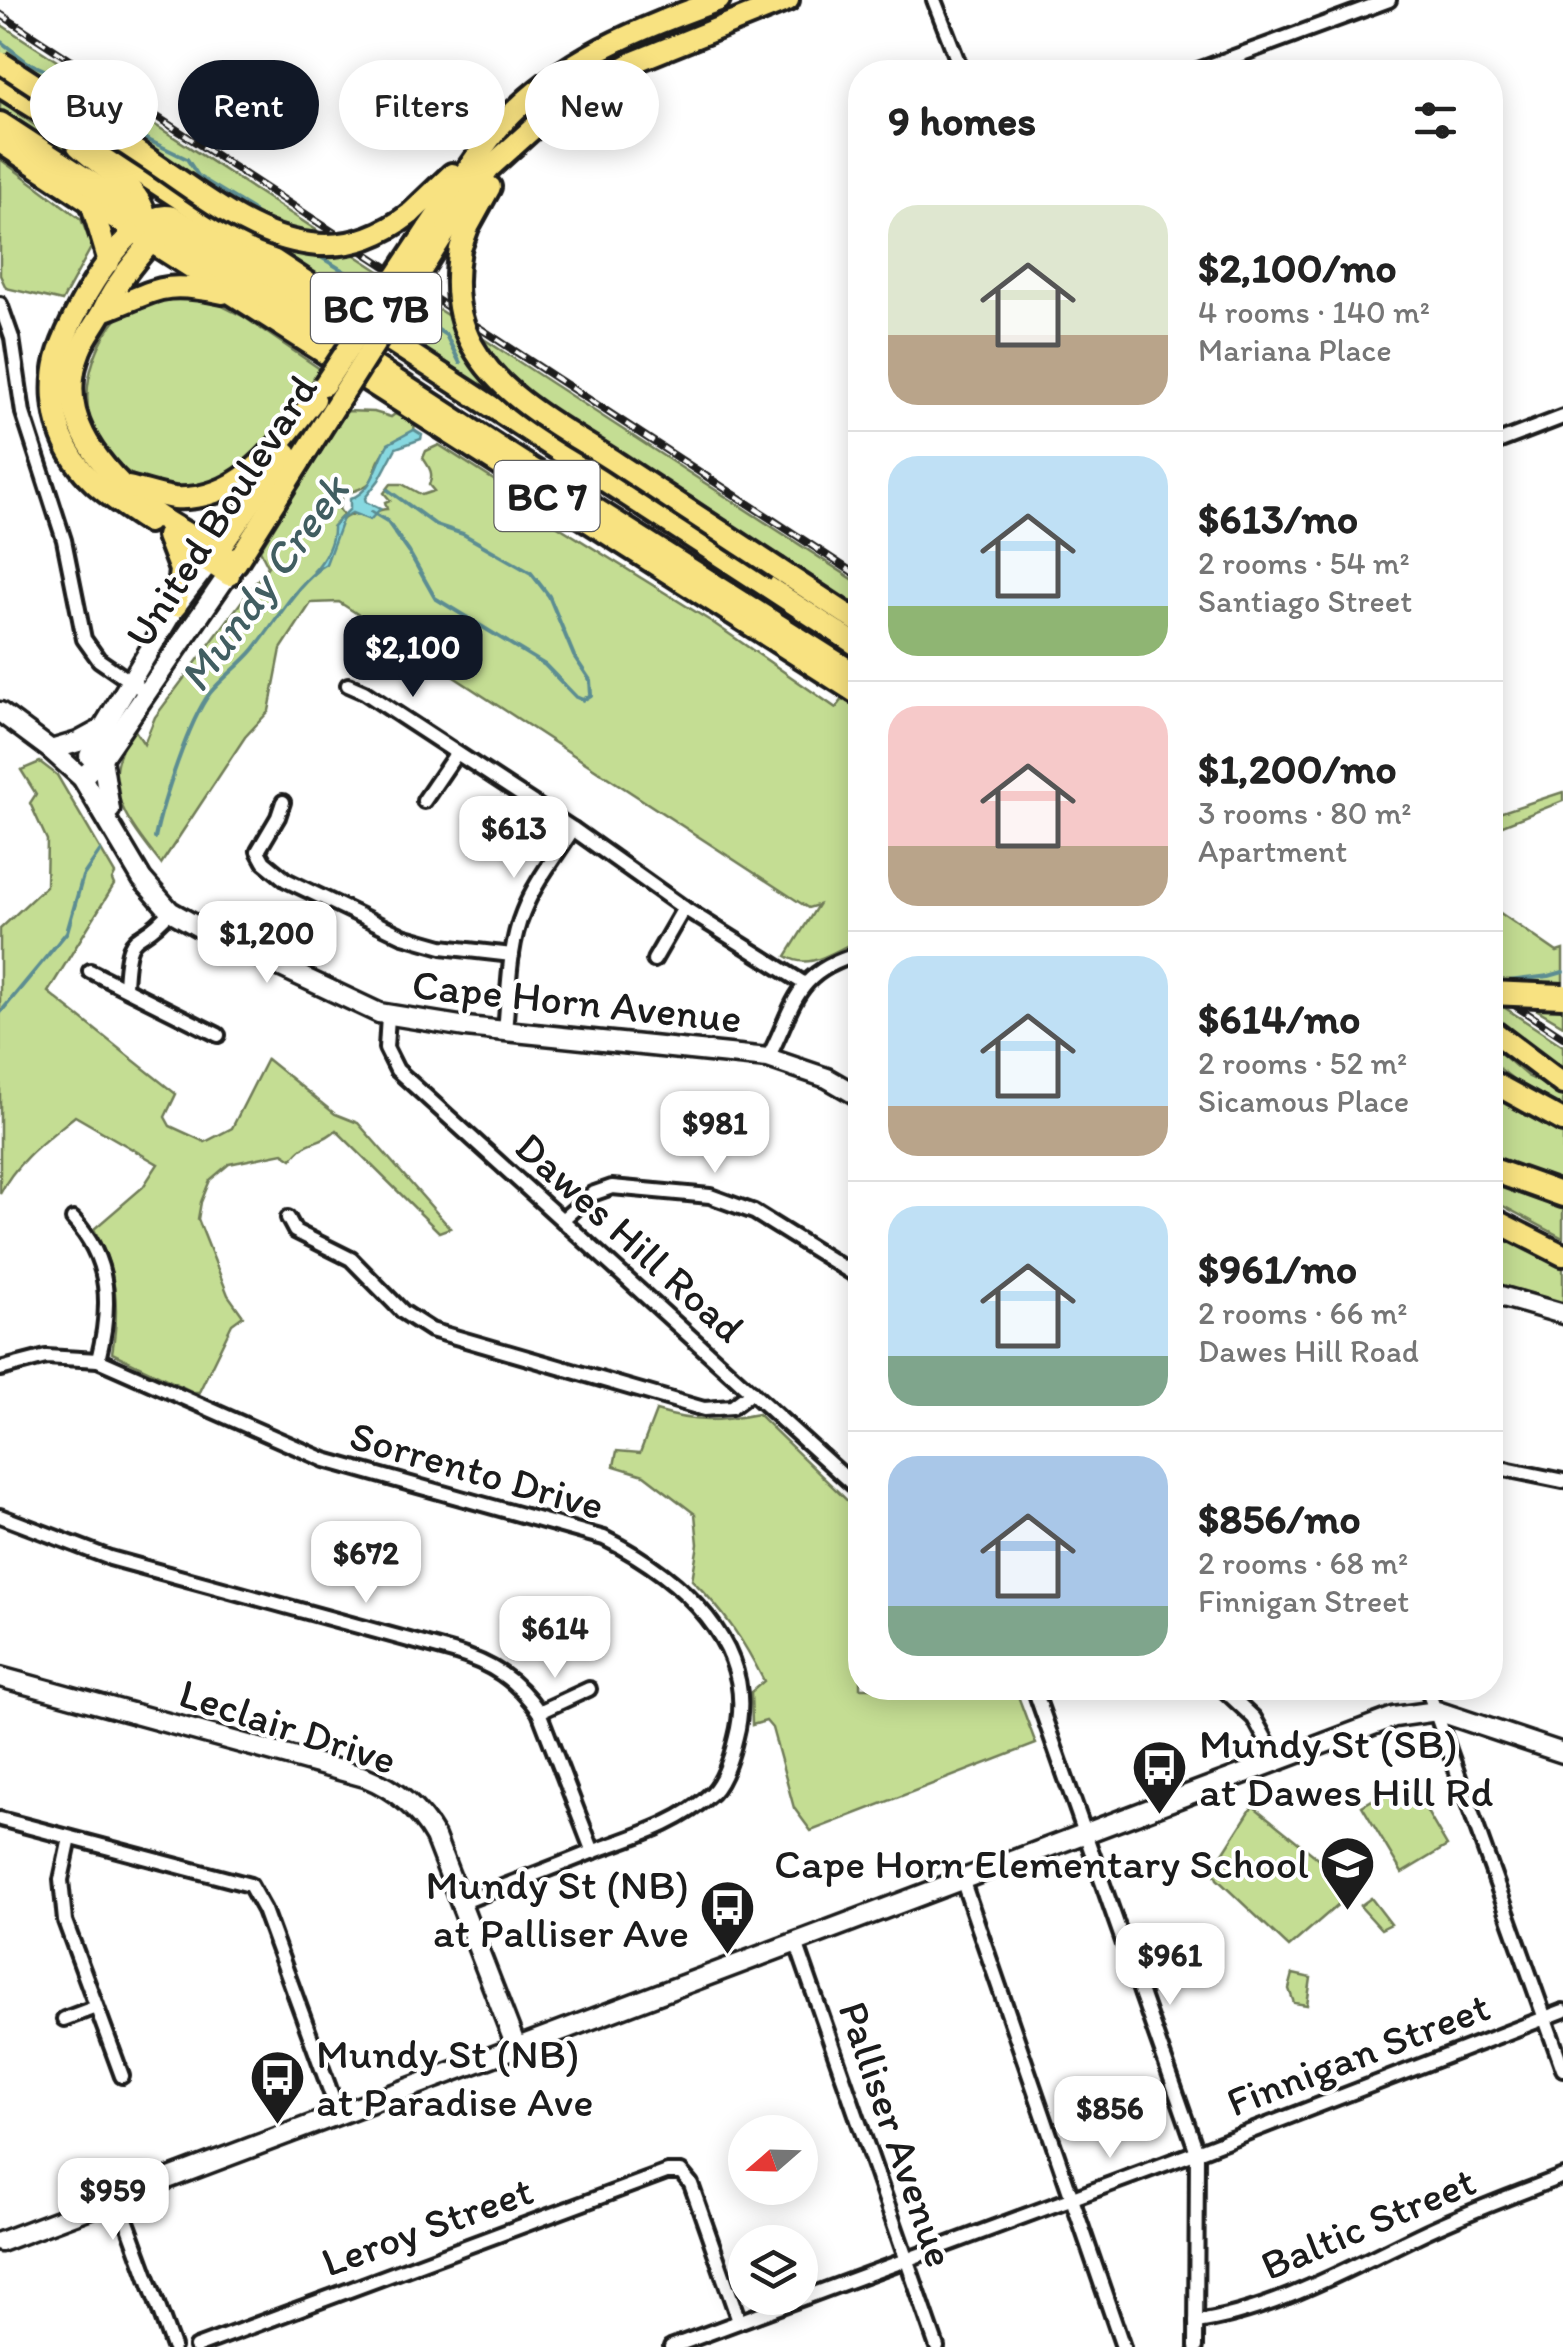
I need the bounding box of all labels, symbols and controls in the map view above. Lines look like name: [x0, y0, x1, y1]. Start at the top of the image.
chip: Buy: [30, 60, 158, 150]
chip: Rent: [178, 60, 319, 150]
chip: Filters: [339, 60, 505, 150]
chip: New: [525, 60, 659, 150]
icon: filters: [1408, 93, 1463, 148]
text: 9 homes: [888, 95, 1036, 146]
text: $2,100/mo: [1198, 242, 1397, 293]
icon: home: [968, 245, 1088, 365]
road number: BC 7B: [311, 273, 441, 343]
text: 4 rooms · 140 m²: [1198, 293, 1430, 331]
text: Mariana Place: [1198, 331, 1392, 369]
street label: United Boulevard: [114, 365, 328, 657]
road number: BC 7: [494, 461, 600, 531]
water label: Mundy Creek: [167, 462, 361, 702]
text: $613/mo: [1198, 493, 1358, 544]
icon: home: [968, 496, 1088, 616]
text: 2 rooms · 54 m²: [1198, 544, 1410, 582]
text: Santiago Street: [1198, 582, 1412, 620]
pin: $2,100: [332, 615, 494, 700]
text: $2,100: [366, 628, 460, 666]
text: $1,200/mo: [1198, 743, 1397, 794]
icon: home: [968, 746, 1088, 866]
text: 3 rooms · 80 m²: [1198, 794, 1412, 832]
pin: $613: [455, 796, 573, 881]
text: $613: [481, 809, 547, 847]
text: Apartment: [1198, 832, 1347, 870]
pin: $1,200: [186, 901, 348, 986]
text: $1,200: [220, 914, 314, 952]
street label: Cape Horn Avenue: [410, 958, 744, 1044]
text: $614/mo: [1198, 993, 1361, 1044]
icon: home: [968, 996, 1088, 1116]
text: 2 rooms · 52 m²: [1198, 1044, 1407, 1082]
text: Sicamous Place: [1198, 1082, 1409, 1120]
pin: $981: [656, 1091, 774, 1176]
text: $981: [682, 1104, 748, 1142]
street label: Dawes Hill Road: [505, 1121, 755, 1353]
text: $961/mo: [1198, 1243, 1357, 1294]
icon: home: [968, 1246, 1088, 1366]
text: 2 rooms · 66 m²: [1198, 1294, 1408, 1332]
text: Dawes Hill Road: [1198, 1332, 1419, 1370]
street label: Sorrento Drive: [344, 1409, 610, 1531]
text: $856/mo: [1198, 1493, 1361, 1544]
icon: home: [968, 1496, 1088, 1616]
pin: $672: [307, 1521, 425, 1606]
text: $672: [333, 1534, 399, 1572]
text: 2 rooms · 68 m²: [1198, 1544, 1408, 1582]
text: Finnigan Street: [1198, 1582, 1409, 1620]
pin: $614: [496, 1596, 614, 1681]
text: $614: [521, 1609, 589, 1647]
street label: Leclair Drive: [173, 1667, 403, 1785]
place label: Mundy St (SB) at Dawes Hill Rd: [1199, 1718, 1493, 1817]
bus stop icon: Mundy St (SB) at Dawes Hill Rd: [1130, 1737, 1190, 1816]
school or university icon: Cape Horn Elementary School: [1318, 1833, 1378, 1912]
place label: Cape Horn Elementary School: [774, 1838, 1309, 1889]
place label: Mundy St (NB) at Palliser Ave: [426, 1859, 689, 1958]
bus stop icon: Mundy St (NB) at Palliser Ave: [698, 1878, 758, 1957]
pin: $961: [1111, 1923, 1229, 2008]
text: $961: [1138, 1936, 1202, 1974]
street label: Finnigan Street: [1219, 1980, 1497, 2128]
street label: Palliser Avenue: [828, 1994, 966, 2274]
place label: Mundy St (NB) at Paradise Ave: [316, 2028, 593, 2127]
bus stop icon: Mundy St (NB) at Paradise Ave: [247, 2047, 307, 2126]
pin: $856: [1051, 2076, 1169, 2161]
text: $856: [1076, 2089, 1144, 2127]
north arrow: [728, 2115, 818, 2205]
map controls: [728, 2115, 818, 2315]
street label: Baltic Street: [1253, 2155, 1483, 2291]
pin: $959: [54, 2158, 172, 2243]
street label: Leroy Street: [315, 2164, 539, 2288]
text: $959: [80, 2171, 146, 2209]
button: layers: [728, 2225, 818, 2315]

